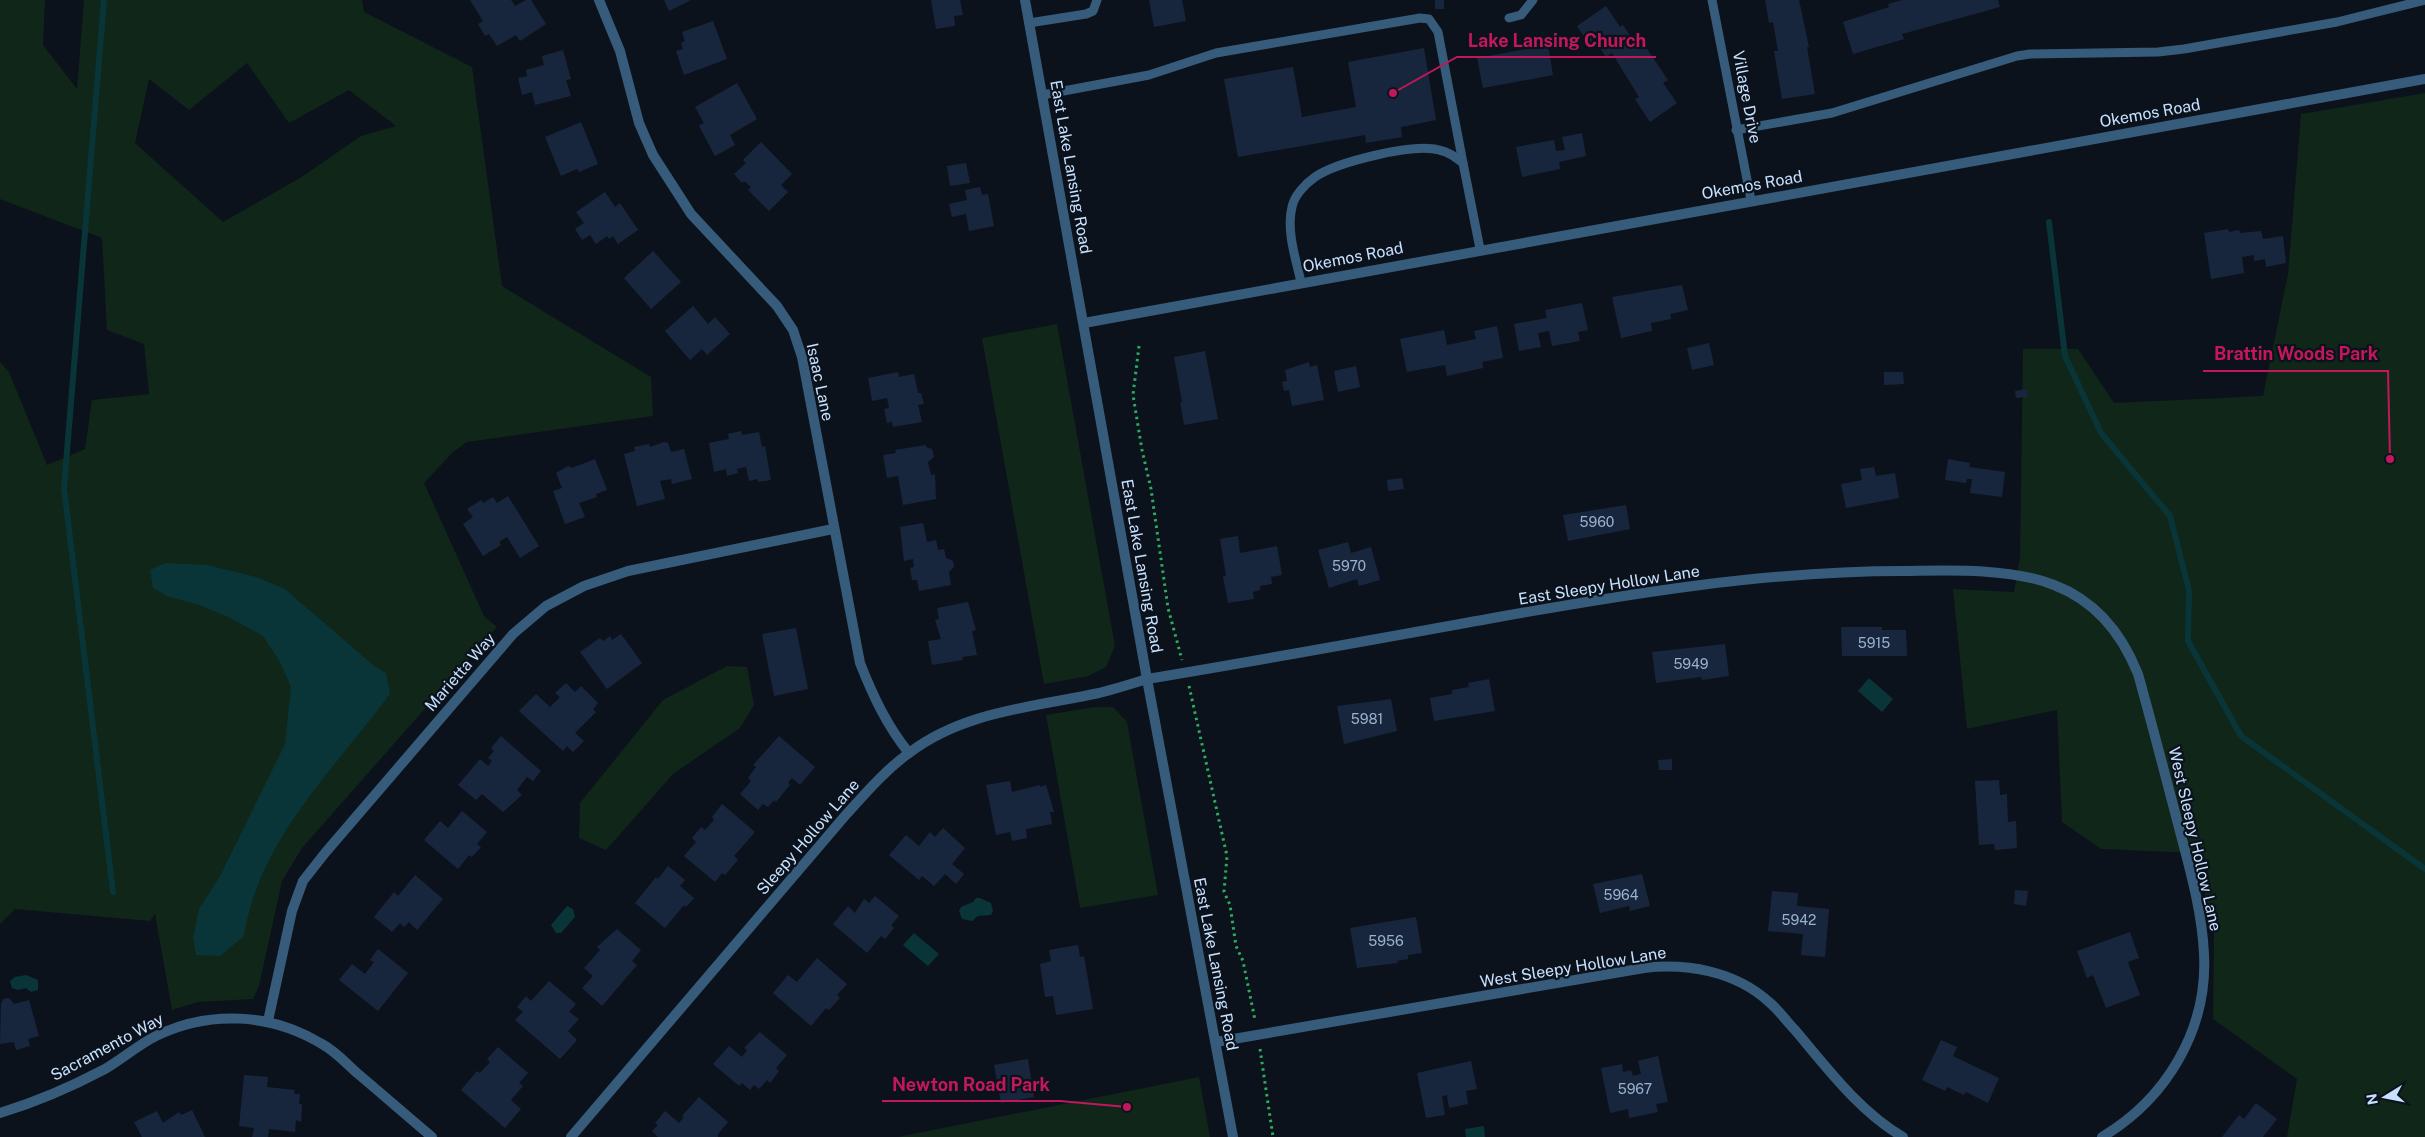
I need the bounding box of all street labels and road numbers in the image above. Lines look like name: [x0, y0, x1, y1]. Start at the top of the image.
street label: Village Drive: [1729, 49, 1765, 145]
street label: East Lake Lansing Road: [1046, 79, 1096, 255]
street label: Okemos Road: [2098, 95, 2202, 131]
street label: Okemos Road: [1700, 167, 1804, 203]
street label: Okemos Road: [1301, 238, 1405, 276]
street label: Isaac Lane: [803, 341, 837, 423]
street label: East Lake Lansing Road: [1117, 478, 1167, 654]
street label: East Sleepy Hollow Lane: [1517, 561, 1701, 609]
street label: Marietta Way: [421, 629, 499, 715]
street label: West Sleepy Hollow Lane: [2165, 745, 2225, 933]
street label: Sleepy Hollow Lane: [753, 775, 863, 899]
street label: East Lake Lansing Road: [1190, 876, 1242, 1052]
street label: West Sleepy Hollow Lane: [1479, 943, 1667, 991]
street label: Sacramento Way: [47, 1009, 167, 1085]

